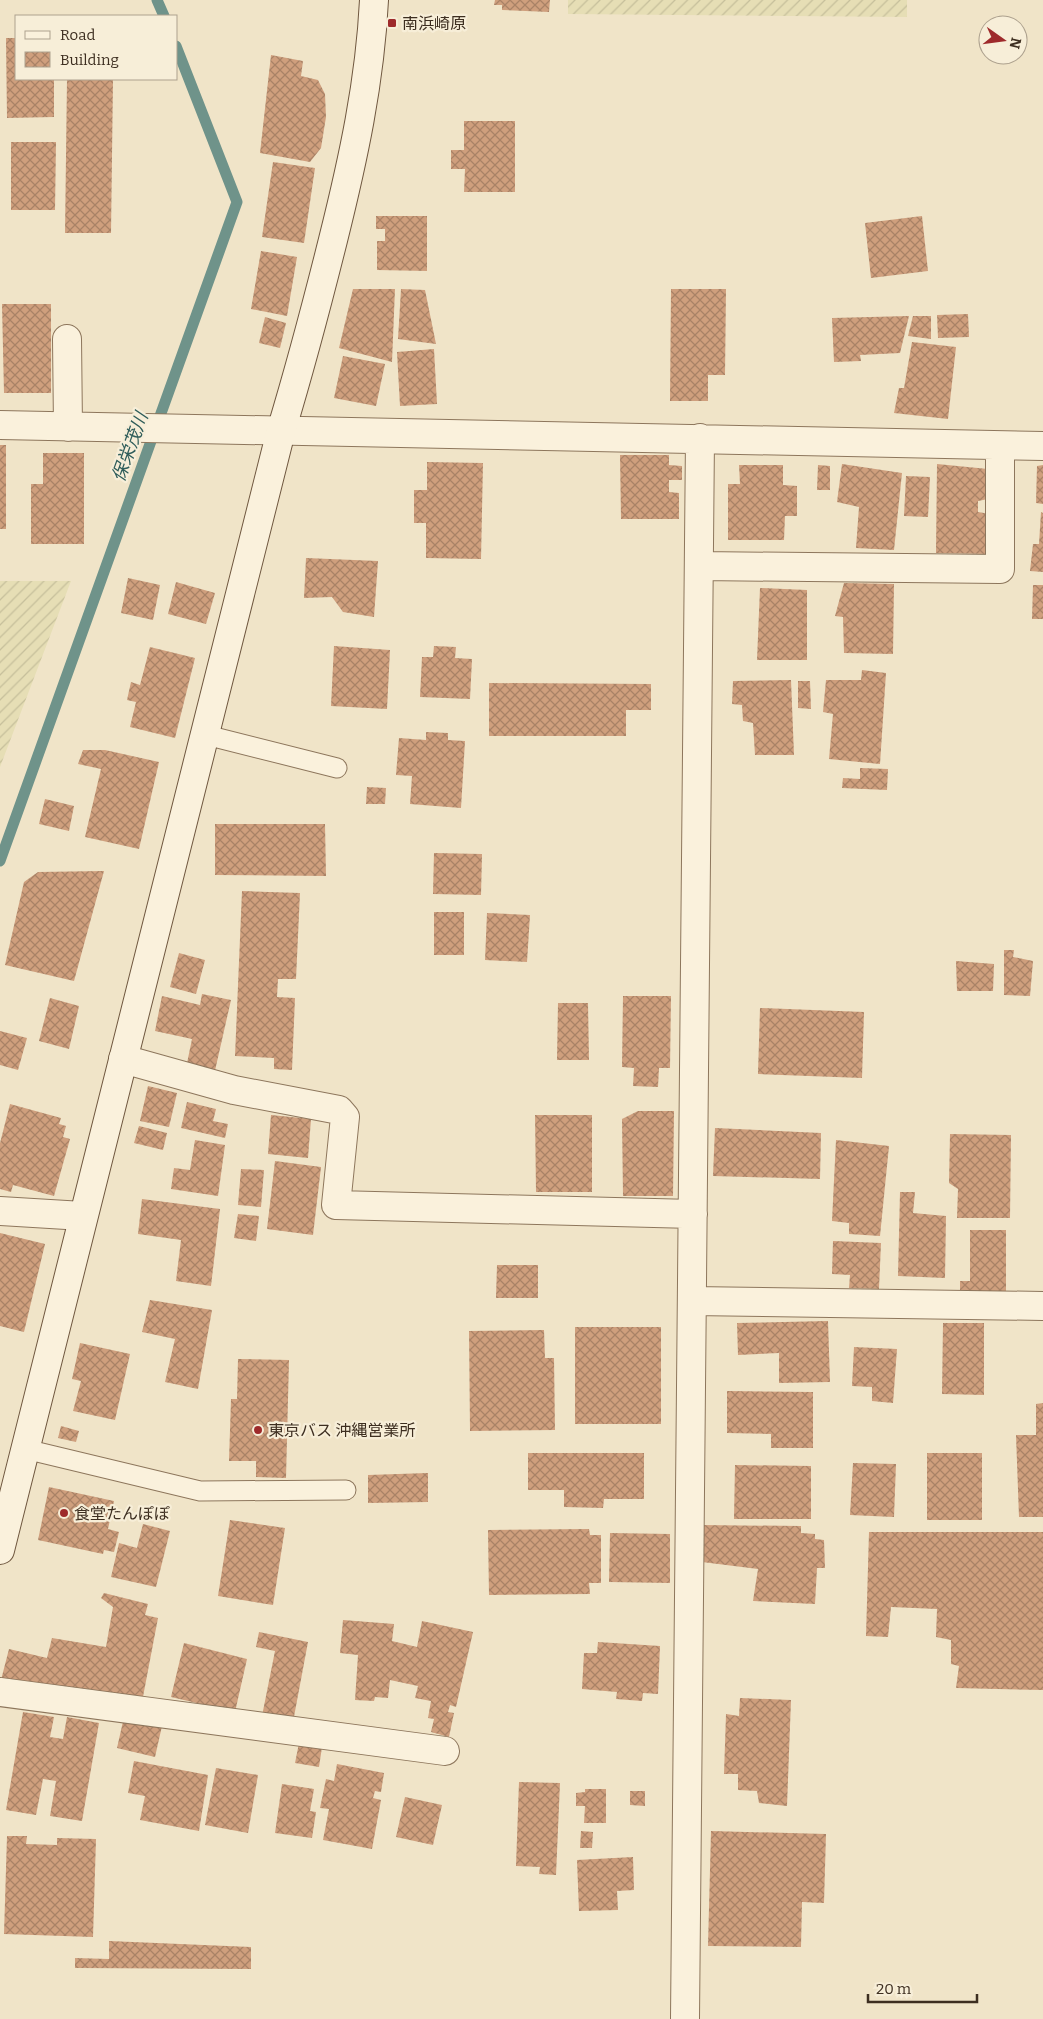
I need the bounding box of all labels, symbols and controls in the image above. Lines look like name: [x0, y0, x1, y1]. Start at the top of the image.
place label: 南浜崎原: [402, 14, 466, 33]
legend: [15, 15, 178, 80]
north arrow: [978, 15, 1028, 65]
marker: 南浜崎原: [386, 17, 398, 29]
text: Road: [60, 26, 95, 44]
text: N: [1006, 36, 1025, 51]
text: Building: [60, 51, 119, 69]
water label: 保栄茂川: [107, 408, 153, 485]
place label: 東京バス 沖縄営業所: [268, 1421, 415, 1440]
marker: 東京バス 沖縄営業所: [252, 1424, 264, 1436]
place label: 食堂たんぽぽ: [74, 1504, 170, 1523]
marker: 食堂たんぽぽ: [58, 1507, 70, 1519]
scale bar: [868, 1972, 977, 2004]
text: 20 m: [876, 1980, 912, 1998]

